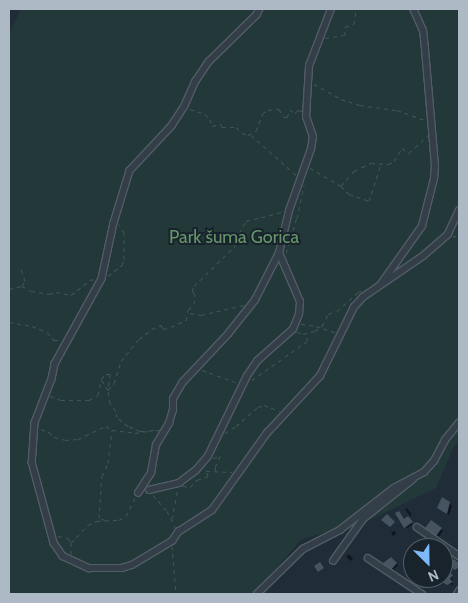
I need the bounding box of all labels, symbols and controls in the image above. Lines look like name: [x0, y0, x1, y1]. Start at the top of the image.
park label: Park šuma Gorica: [169, 226, 299, 248]
north arrow: [403, 538, 453, 588]
text: N: [425, 566, 442, 586]

